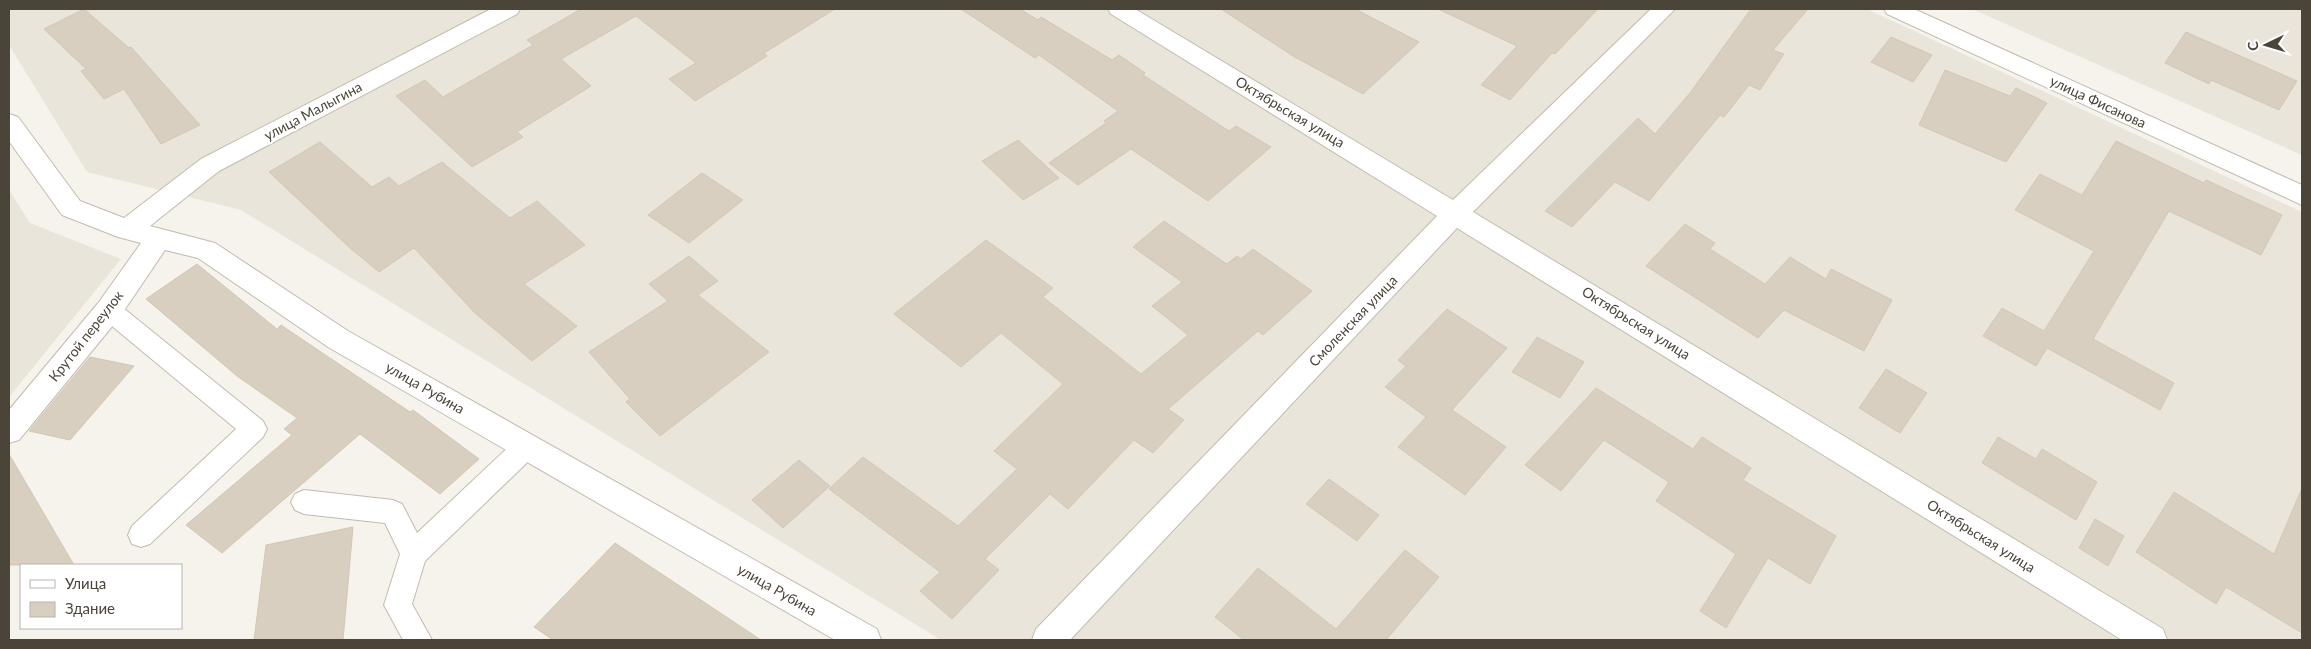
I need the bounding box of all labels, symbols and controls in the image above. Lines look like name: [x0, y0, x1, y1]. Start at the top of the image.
north arrow: [2241, 20, 2291, 70]
text: С: [2244, 40, 2261, 52]
street label: Октябрьская улица: [1233, 72, 1348, 151]
street label: улица Фисанова: [2047, 72, 2149, 131]
street label: улица Малыгина: [261, 78, 365, 144]
street label: Смоленская улица: [1305, 272, 1400, 370]
street label: Октябрьская улица: [1579, 282, 1694, 363]
street label: Крутой переулок: [45, 286, 127, 385]
street label: улица Рубина: [383, 358, 468, 417]
street label: Октябрьская улица: [1924, 495, 2039, 576]
street label: улица Рубина: [735, 560, 820, 619]
legend: [20, 564, 182, 629]
text: Улица: [65, 574, 106, 592]
text: Здание: [65, 599, 115, 617]

